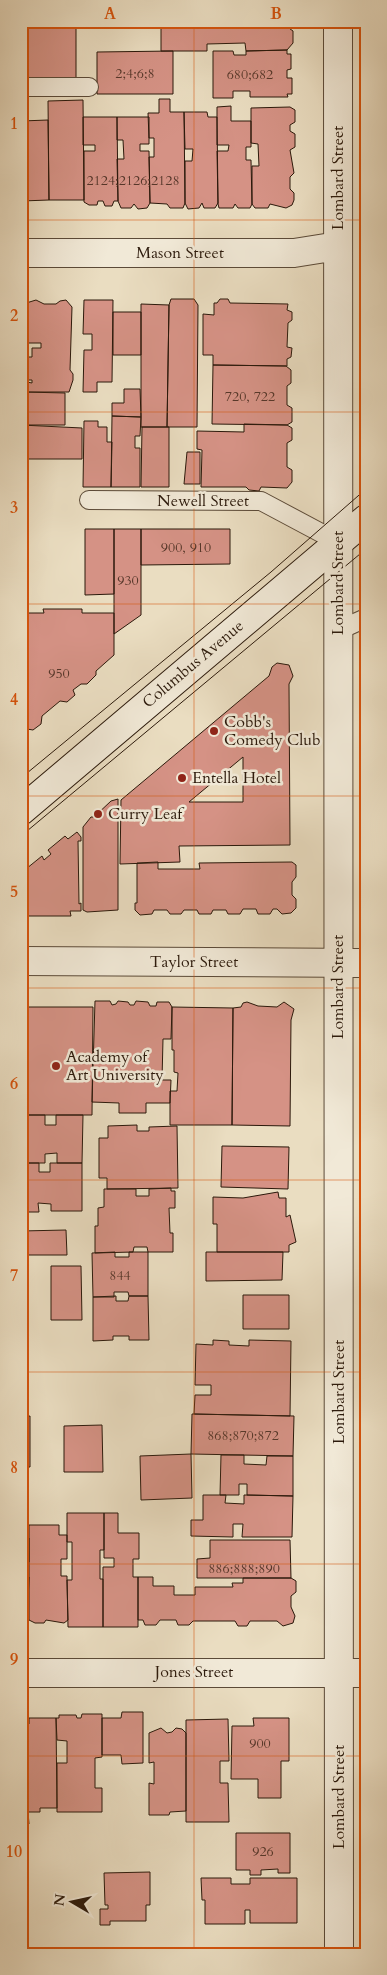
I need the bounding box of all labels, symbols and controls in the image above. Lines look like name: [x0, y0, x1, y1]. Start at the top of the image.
text: A: [104, 3, 116, 25]
text: B: [270, 3, 282, 25]
house number: 2;4;6;8: [115, 64, 155, 83]
house number: 680;682: [227, 65, 273, 84]
text: 1: [10, 113, 18, 135]
street label: Lombard Street: [327, 126, 349, 230]
house number: 2124;2126;2128: [86, 171, 180, 190]
street label: Mason Street: [136, 242, 224, 264]
text: 2: [10, 305, 18, 327]
house number: 720, 722: [225, 387, 275, 406]
street label: Newell Street: [157, 490, 249, 512]
text: 3: [10, 497, 18, 519]
street label: Lombard Street: [327, 531, 349, 635]
house number: 900, 910: [161, 538, 211, 557]
house number: 930: [117, 571, 139, 590]
street label: Columbus Avenue: [138, 615, 248, 713]
house number: 950: [48, 664, 70, 683]
text: 4: [10, 689, 18, 711]
place label: Cobb's Comedy Club: [224, 711, 321, 751]
marker: Cobb's Comedy Club: [208, 725, 220, 737]
place label: Entella Hotel: [192, 767, 281, 789]
marker: Entella Hotel: [176, 772, 188, 784]
place label: Curry Leaf: [108, 803, 185, 825]
marker: Curry Leaf: [92, 808, 104, 820]
text: 5: [10, 881, 18, 903]
street label: Lombard Street: [327, 935, 349, 1039]
street label: Taylor Street: [150, 951, 238, 973]
place label: Academy of Art University: [66, 1046, 164, 1086]
marker: Academy of Art University: [50, 1060, 62, 1072]
text: 6: [10, 1073, 18, 1095]
text: 7: [10, 1265, 18, 1287]
house number: 844: [109, 1266, 131, 1285]
street label: Lombard Street: [328, 1340, 350, 1444]
house number: 868;870;872: [207, 1426, 279, 1445]
text: 8: [10, 1457, 18, 1479]
house number: 886;888;890: [208, 1559, 280, 1578]
text: 9: [10, 1649, 18, 1671]
street label: Jones Street: [153, 1661, 233, 1683]
house number: 900: [249, 1734, 271, 1753]
street label: Lombard Street: [328, 1745, 350, 1849]
text: 10: [6, 1841, 22, 1863]
house number: 926: [252, 1842, 274, 1861]
north arrow: [48, 1878, 98, 1928]
text: N: [49, 1893, 70, 1908]

